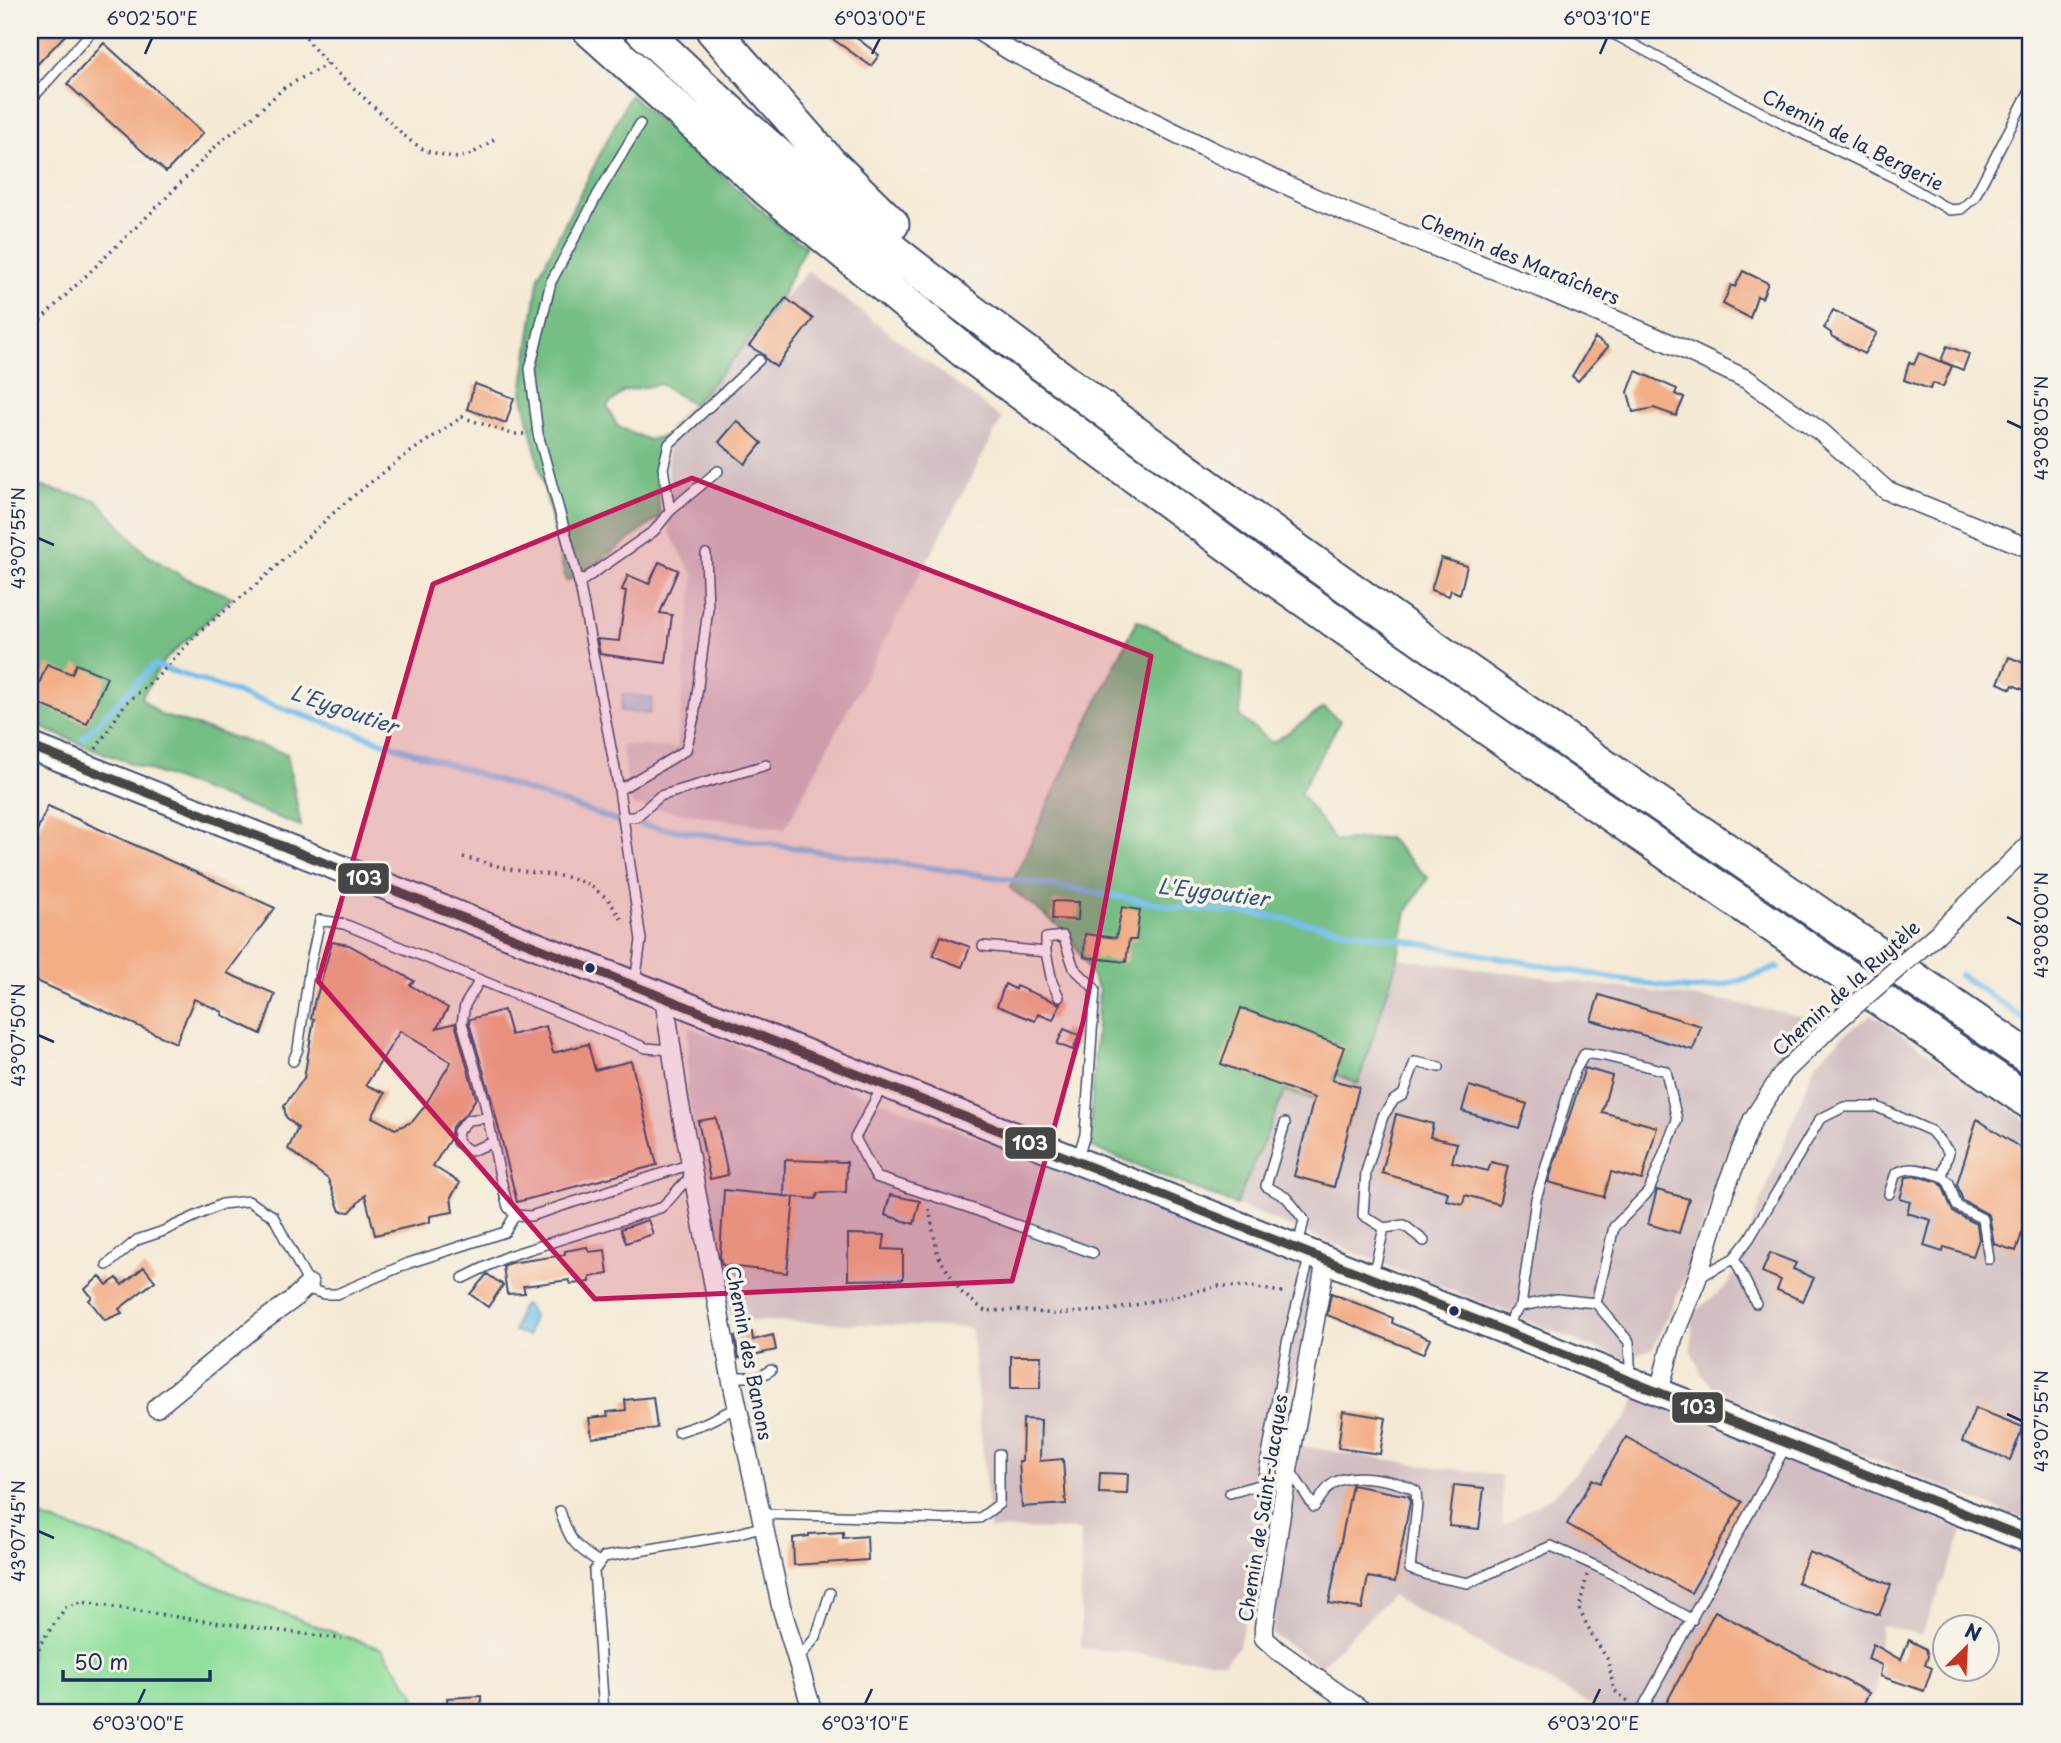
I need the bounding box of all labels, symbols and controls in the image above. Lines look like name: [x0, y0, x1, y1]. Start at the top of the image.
text: 6°02'50"E: [106, 4, 198, 31]
text: 6°03'00"E: [834, 4, 926, 31]
text: 6°03'10"E: [1563, 4, 1651, 31]
street label: Chemin de la Bergerie: [1758, 81, 1949, 197]
street label: Chemin des Maraîchers: [1416, 205, 1624, 311]
text: 43°08'05"N: [2027, 375, 2054, 481]
text: 43°07'55"N: [4, 487, 31, 589]
water label: L'Eygoutier: [287, 675, 405, 742]
line badge: 103: [337, 862, 390, 895]
text: 103: [346, 863, 382, 891]
water label: L'Eygoutier: [1156, 868, 1273, 914]
text: 43°08'00"N: [2027, 872, 2054, 978]
street label: Chemin de la Ruytèle: [1765, 913, 1926, 1061]
unlabelled marker: [583, 961, 597, 975]
text: 43°07'50"N: [4, 983, 31, 1087]
line badge: 103: [1004, 1126, 1057, 1160]
text: 103: [1012, 1128, 1048, 1156]
street label: Chemin des Banons: [719, 1263, 781, 1442]
unlabelled marker: [1447, 1304, 1461, 1318]
text: 43°07'55"N: [2027, 1370, 2054, 1472]
line badge: 103: [1671, 1391, 1724, 1424]
street label: Chemin de Saint-Jacques: [1230, 1392, 1294, 1624]
text: 103: [1680, 1392, 1716, 1420]
text: 43°07'45"N: [4, 1480, 31, 1582]
north arrow: [1932, 1614, 2002, 1684]
text: N: [1961, 1616, 1986, 1647]
scale bar: [63, 1638, 210, 1682]
text: 50 m: [74, 1645, 128, 1677]
text: 6°03'00"E: [92, 1709, 184, 1736]
text: 6°03'10"E: [821, 1709, 909, 1736]
text: 6°03'20"E: [1547, 1709, 1639, 1736]

